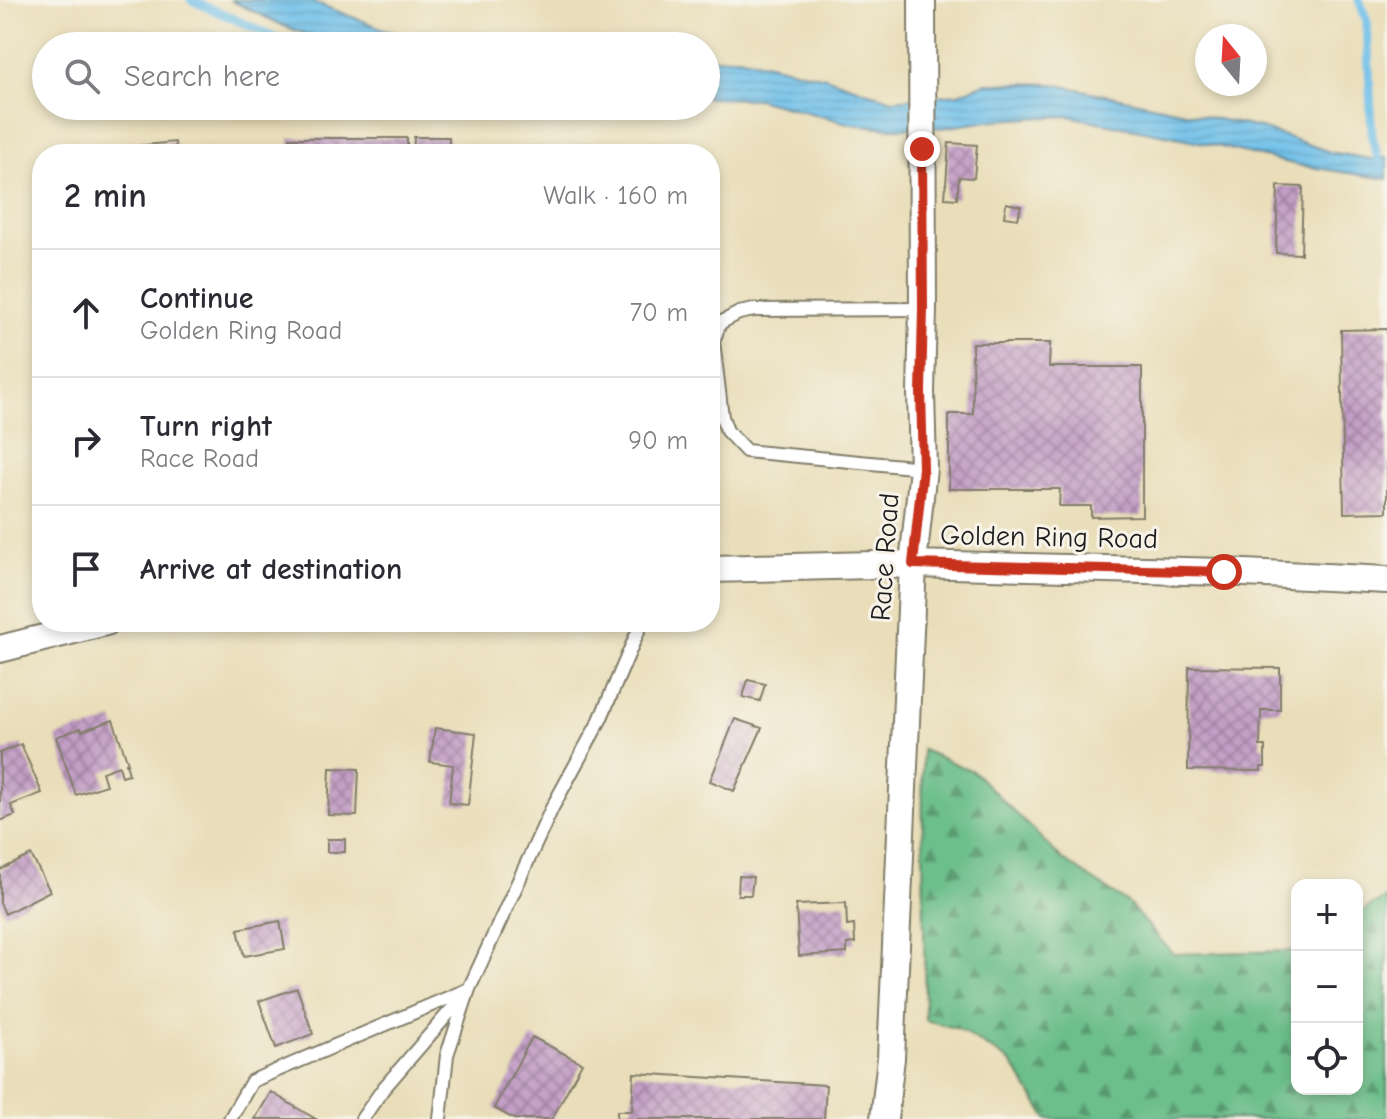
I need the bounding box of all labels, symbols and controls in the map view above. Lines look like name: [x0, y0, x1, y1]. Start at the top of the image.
north arrow: [1195, 24, 1267, 96]
search box: [32, 32, 720, 120]
icon: search: [60, 54, 104, 98]
text: Search here: [124, 59, 280, 94]
route end: [904, 131, 940, 167]
text: 2 min: [64, 176, 147, 216]
text: Walk · 160 m: [543, 181, 688, 211]
text: Continue: [140, 281, 254, 316]
icon: ahead: [64, 291, 108, 335]
text: 70 m: [630, 298, 688, 328]
text: Golden Ring Road: [140, 316, 342, 346]
text: Turn right: [140, 409, 272, 444]
icon: right: [64, 419, 108, 463]
text: 90 m: [628, 426, 688, 456]
text: Race Road: [140, 444, 259, 474]
street label: Race Road: [865, 492, 905, 622]
street label: Golden Ring Road: [940, 519, 1158, 555]
icon: arrive: [64, 547, 108, 591]
text: Arrive at destination: [140, 552, 402, 587]
route start: [1206, 554, 1242, 590]
map controls: [1291, 879, 1363, 1095]
button: +: [1291, 879, 1363, 951]
button: −: [1291, 951, 1363, 1023]
button: locate: [1291, 1023, 1363, 1095]

